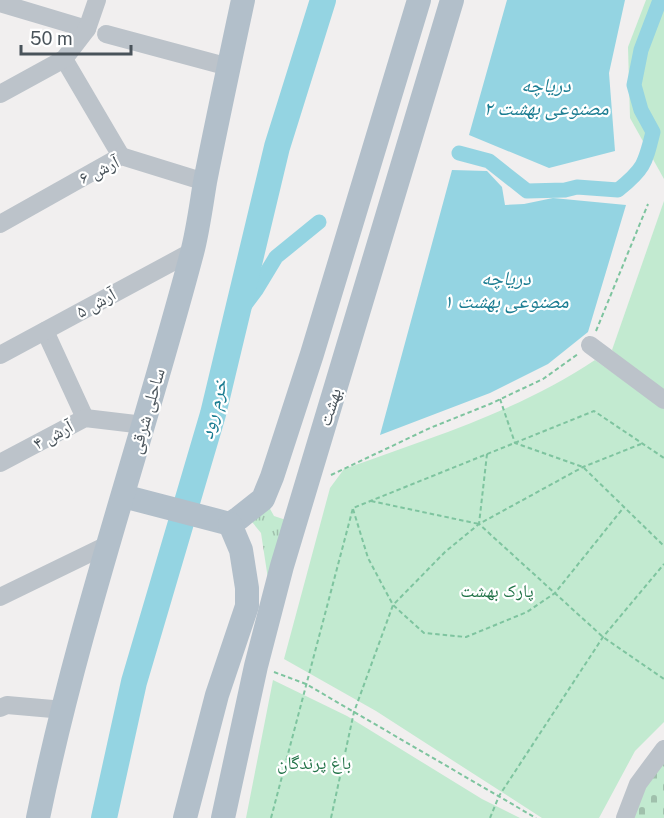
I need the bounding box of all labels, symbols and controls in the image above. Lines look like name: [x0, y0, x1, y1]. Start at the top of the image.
scale bar: [21, 18, 130, 56]
text: 50 m: [30, 28, 73, 49]
water label: دریاچه مصنوعی بهشت ۲: [483, 73, 609, 121]
street label: آرش ۶: [75, 151, 123, 189]
water label: دریاچه مصنوعی بهشت ۱: [443, 266, 569, 314]
street label: آرش ۵: [72, 283, 120, 323]
street label: ساحلی شرقی: [124, 366, 170, 456]
water label: خرم رود: [194, 376, 234, 442]
street label: بهشت: [314, 385, 346, 428]
street label: آرش ۴: [29, 415, 77, 455]
park label: پارک بهشت: [460, 580, 534, 602]
park label: باغ پرندگان: [277, 752, 351, 774]

